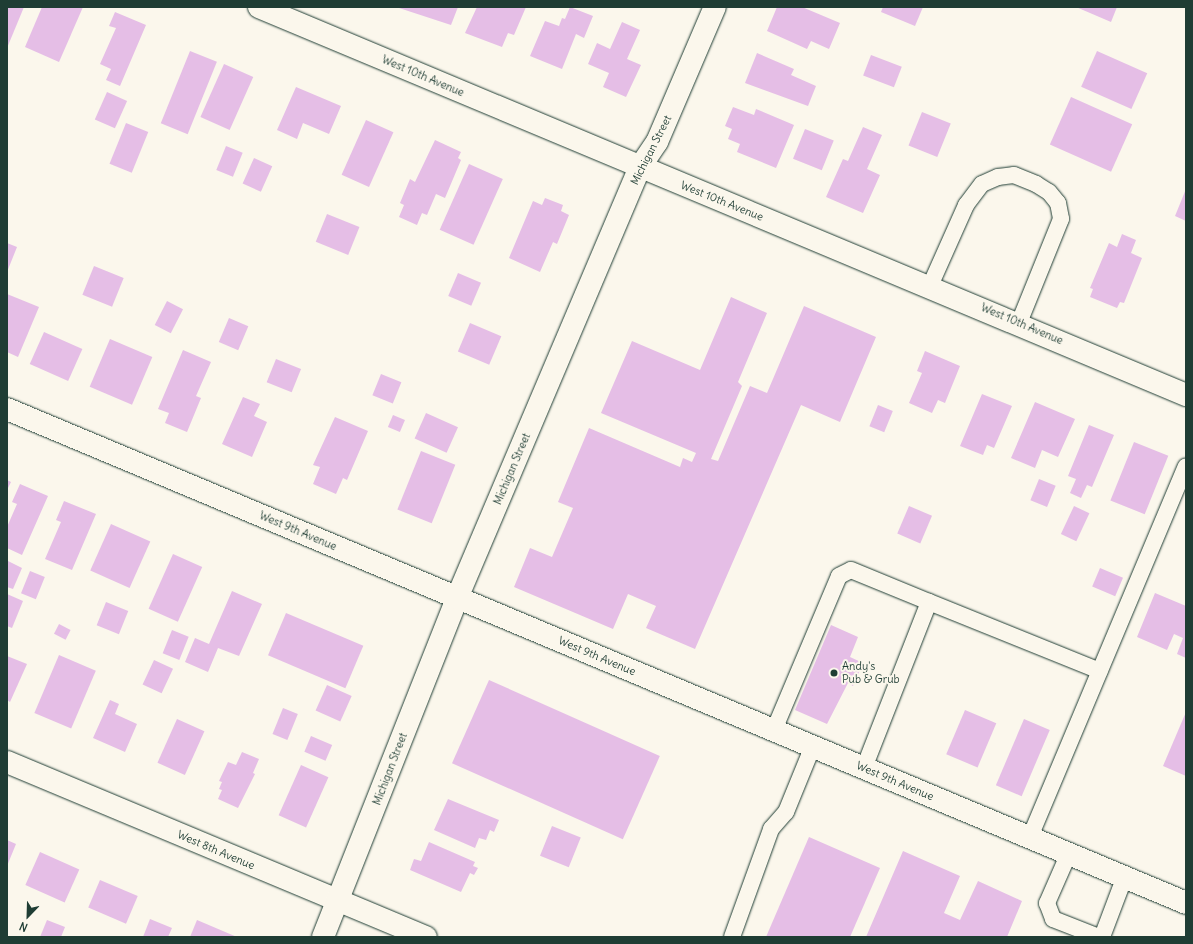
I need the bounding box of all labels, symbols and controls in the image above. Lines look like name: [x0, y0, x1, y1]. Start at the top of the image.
street label: West 10th Avenue: [380, 53, 466, 99]
street label: Michigan Street: [628, 113, 674, 187]
street label: West 10th Avenue: [679, 178, 765, 224]
street label: West 10th Avenue: [979, 301, 1065, 347]
street label: Michigan Street: [491, 431, 533, 507]
street label: West 9th Avenue: [257, 509, 339, 553]
street label: West 9th Avenue: [556, 634, 638, 678]
place label: Andy's Pub & Grub: [842, 660, 900, 686]
marker: Andy's Pub & Grub: [829, 668, 839, 678]
street label: Michigan Street: [370, 731, 410, 807]
street label: West 9th Avenue: [854, 759, 936, 803]
street label: West 8th Avenue: [175, 828, 257, 872]
north arrow: [8, 896, 48, 936]
text: N: [17, 919, 30, 935]

